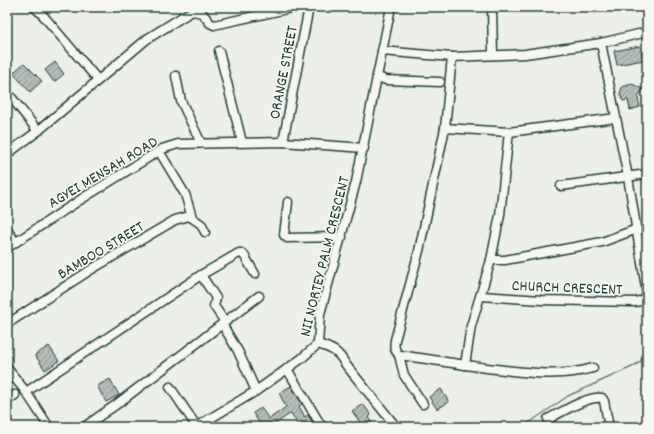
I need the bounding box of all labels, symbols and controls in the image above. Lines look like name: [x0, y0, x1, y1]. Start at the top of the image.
street label: ORANGE STREET: [264, 23, 305, 121]
street label: AGYEI MENSAH ROAD: [44, 131, 163, 215]
street label: NII NORTEY PALM CRESCENT: [294, 173, 357, 339]
street label: BAMBOO STREET: [54, 216, 150, 286]
street label: CHURCH CRESCENT: [511, 275, 623, 302]

